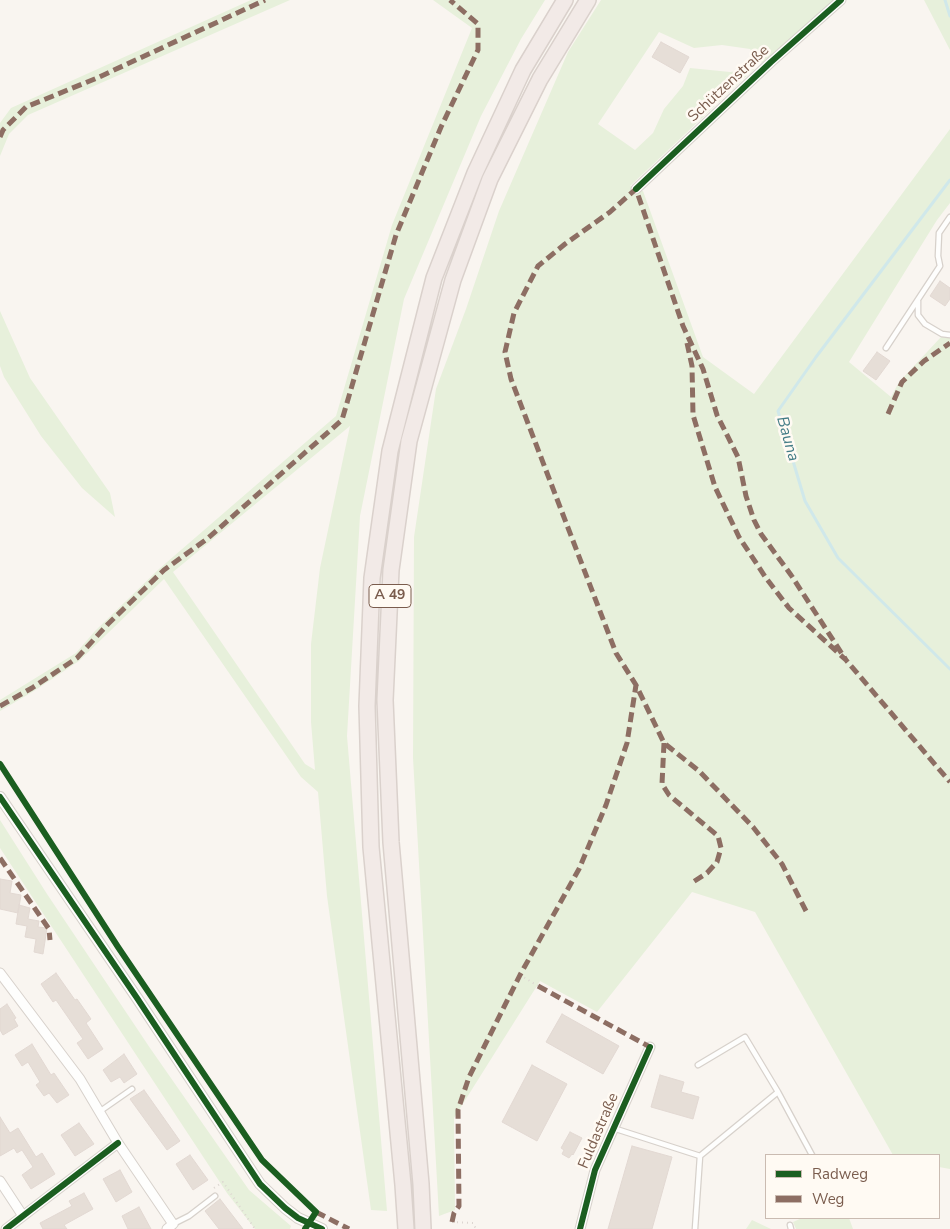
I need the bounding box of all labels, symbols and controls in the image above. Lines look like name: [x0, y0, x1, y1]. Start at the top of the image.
street label: Schützenstraße: [685, 42, 773, 126]
water label: Bauna: [771, 414, 803, 464]
road number: A 49: [369, 584, 411, 608]
street label: Fuldastraße: [575, 1090, 623, 1172]
legend: [765, 1154, 940, 1219]
text: Radweg: [812, 1164, 868, 1184]
text: Weg: [812, 1189, 844, 1209]

